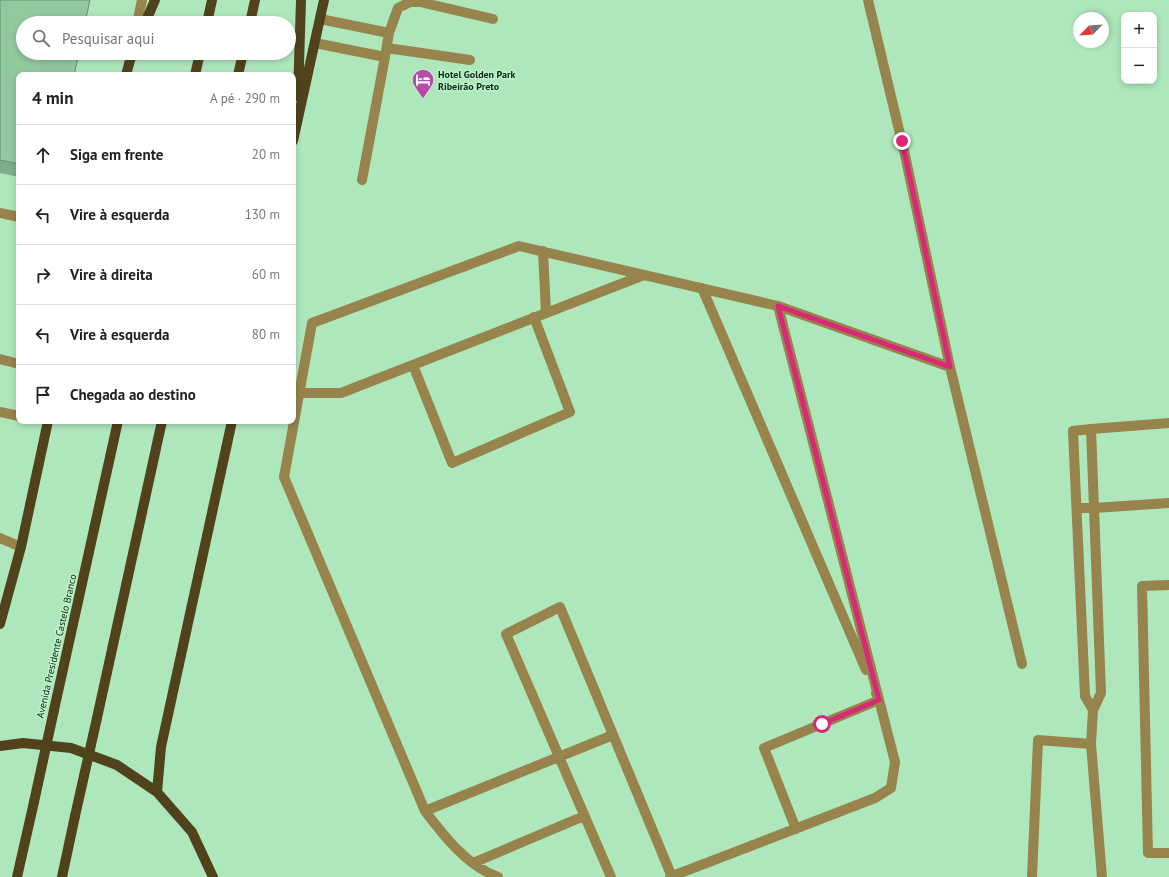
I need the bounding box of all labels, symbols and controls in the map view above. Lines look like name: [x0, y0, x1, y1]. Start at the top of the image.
north arrow: [1073, 12, 1109, 48]
map controls: [1121, 12, 1157, 84]
button: +: [1121, 12, 1157, 48]
search box: [16, 16, 296, 60]
icon: search: [30, 27, 52, 49]
text: Pesquisar aqui: [62, 29, 154, 48]
button: −: [1121, 48, 1157, 84]
hotel icon: Hotel Golden Park Ribeirão Preto: [410, 67, 436, 100]
place label: Hotel Golden Park Ribeirão Preto: [438, 68, 515, 93]
text: 4 min: [32, 87, 73, 109]
text: A pé · 290 m: [210, 90, 280, 107]
route end: [893, 132, 911, 150]
icon: ahead: [32, 144, 54, 166]
text: Siga em frente: [70, 145, 163, 164]
text: 20 m: [252, 146, 280, 163]
icon: left: [32, 204, 54, 226]
text: Vire à esquerda: [70, 205, 169, 224]
text: 130 m: [245, 206, 280, 223]
icon: right: [32, 264, 54, 286]
text: Vire à direita: [70, 265, 153, 284]
text: 60 m: [252, 266, 280, 283]
icon: left: [32, 324, 54, 346]
text: Vire à esquerda: [70, 325, 169, 344]
text: 80 m: [252, 326, 280, 343]
icon: arrive: [32, 384, 54, 406]
text: Chegada ao destino: [70, 385, 196, 404]
street label: Avenida Presidente Castelo Branco: [34, 573, 79, 719]
route start: [813, 715, 831, 733]

